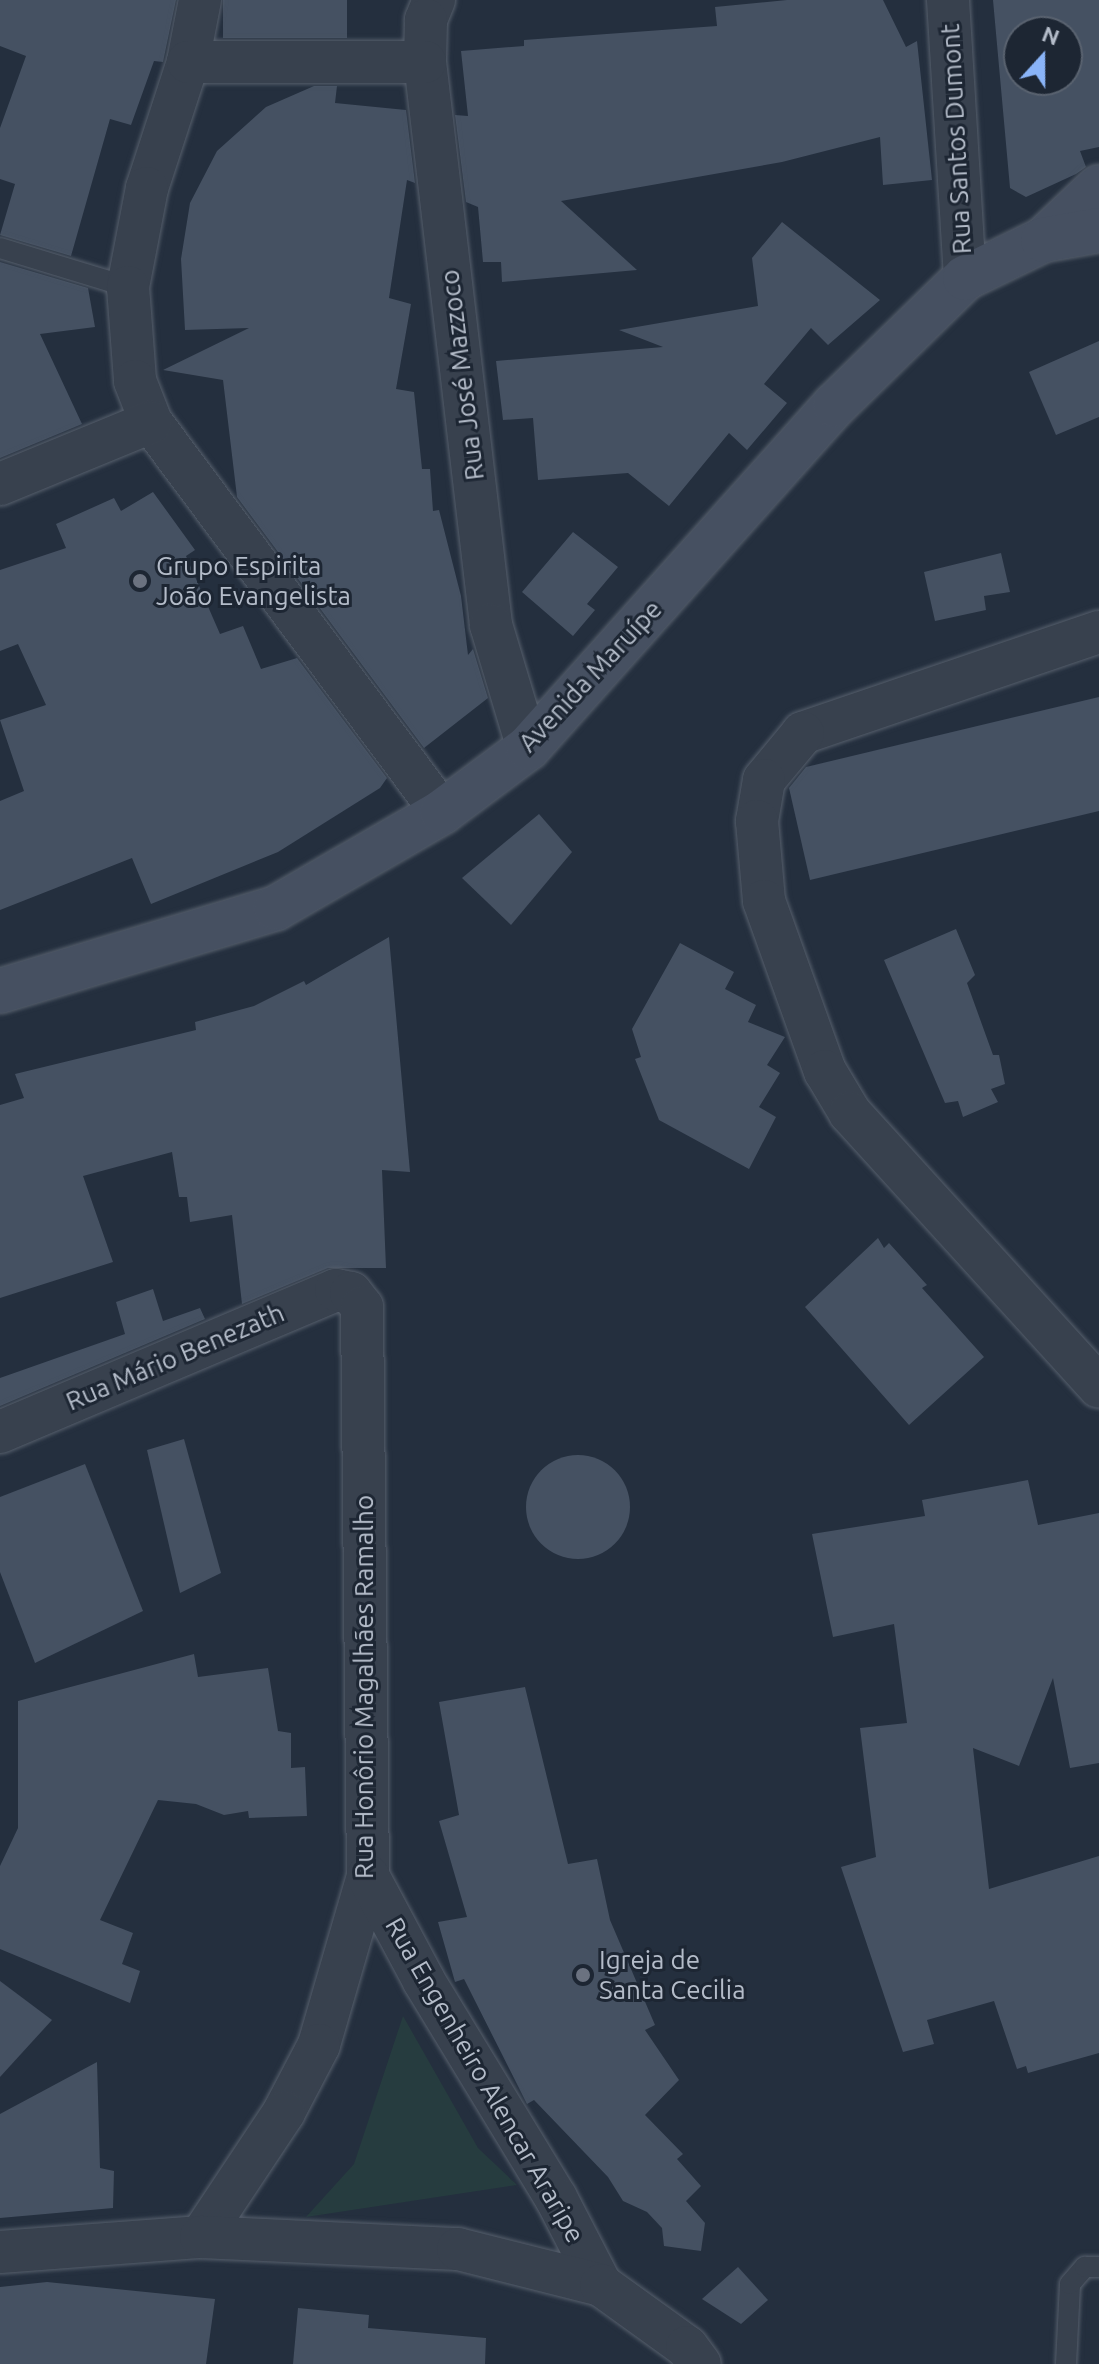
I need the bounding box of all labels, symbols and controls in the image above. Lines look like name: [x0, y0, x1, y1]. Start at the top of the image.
north arrow: [1003, 16, 1083, 96]
text: N: [1039, 20, 1063, 50]
street label: Rua Santos Dumont: [934, 23, 978, 255]
street label: Rua José Mazzoco: [434, 268, 490, 482]
place label: Grupo Espirita João Evangelista: [156, 550, 351, 612]
marker: Grupo Espirita João Evangelista: [131, 572, 149, 590]
street label: Avenida Maruípe: [512, 594, 668, 758]
street label: Rua Mário Benezath: [61, 1297, 289, 1417]
street label: Rua Honôrio Magalhães Ramalho: [348, 1495, 380, 1879]
street label: Rua Engenheiro Alencar Araripe: [379, 1912, 591, 2248]
place label: Igreja de Santa Cecilia: [599, 1944, 746, 2006]
marker: Igreja de Santa Cecilia: [574, 1966, 592, 1984]

